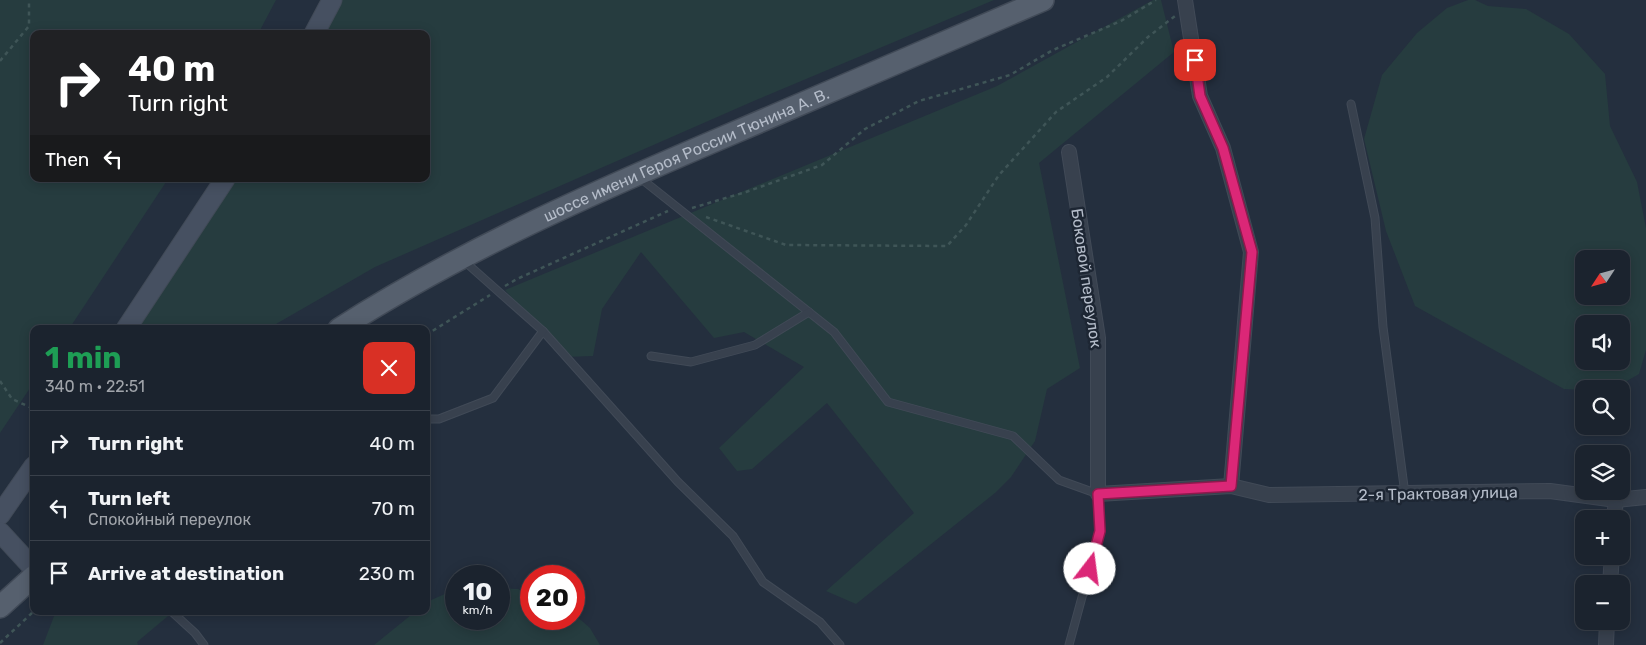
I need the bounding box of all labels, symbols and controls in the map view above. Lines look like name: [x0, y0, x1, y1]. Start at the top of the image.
pin: [1174, 39, 1216, 81]
icon: arrive: [1181, 46, 1209, 74]
text: 40 m: [128, 48, 215, 90]
icon: right: [45, 50, 110, 115]
street label: шоссе имени Героя России Тюнина А. В.: [540, 84, 832, 226]
text: Turn right: [128, 90, 228, 117]
icon: left: [99, 145, 127, 173]
text: Then: [45, 148, 89, 171]
street label: Боковой переулок: [1067, 207, 1106, 349]
north arrow: [1575, 250, 1630, 305]
map controls: [1575, 250, 1630, 630]
button: sound: [1575, 315, 1630, 370]
text: 1 min: [45, 340, 122, 376]
button: close: [363, 342, 415, 394]
text: 340 m · 22:51: [45, 377, 145, 396]
button: search: [1575, 380, 1630, 435]
icon: right: [45, 429, 73, 457]
text: Turn right: [88, 432, 183, 455]
text: 40 m: [370, 432, 415, 455]
button: layers: [1575, 445, 1630, 500]
street label: 2-я Трактовая улица: [1358, 483, 1518, 504]
text: Turn left: [88, 487, 170, 510]
icon: left: [45, 494, 73, 522]
text: 70 m: [372, 497, 415, 520]
text: Спокойный переулок: [88, 510, 251, 529]
button: +: [1575, 510, 1630, 565]
position arrow: [1063, 542, 1115, 594]
icon: arrive: [45, 559, 73, 587]
text: Arrive at destination: [88, 562, 284, 585]
text: 230 m: [359, 562, 415, 585]
speed limit sign: 20: [520, 565, 585, 630]
button: −: [1575, 575, 1630, 630]
text: 10: [463, 577, 492, 606]
text: km/h: [463, 603, 492, 617]

